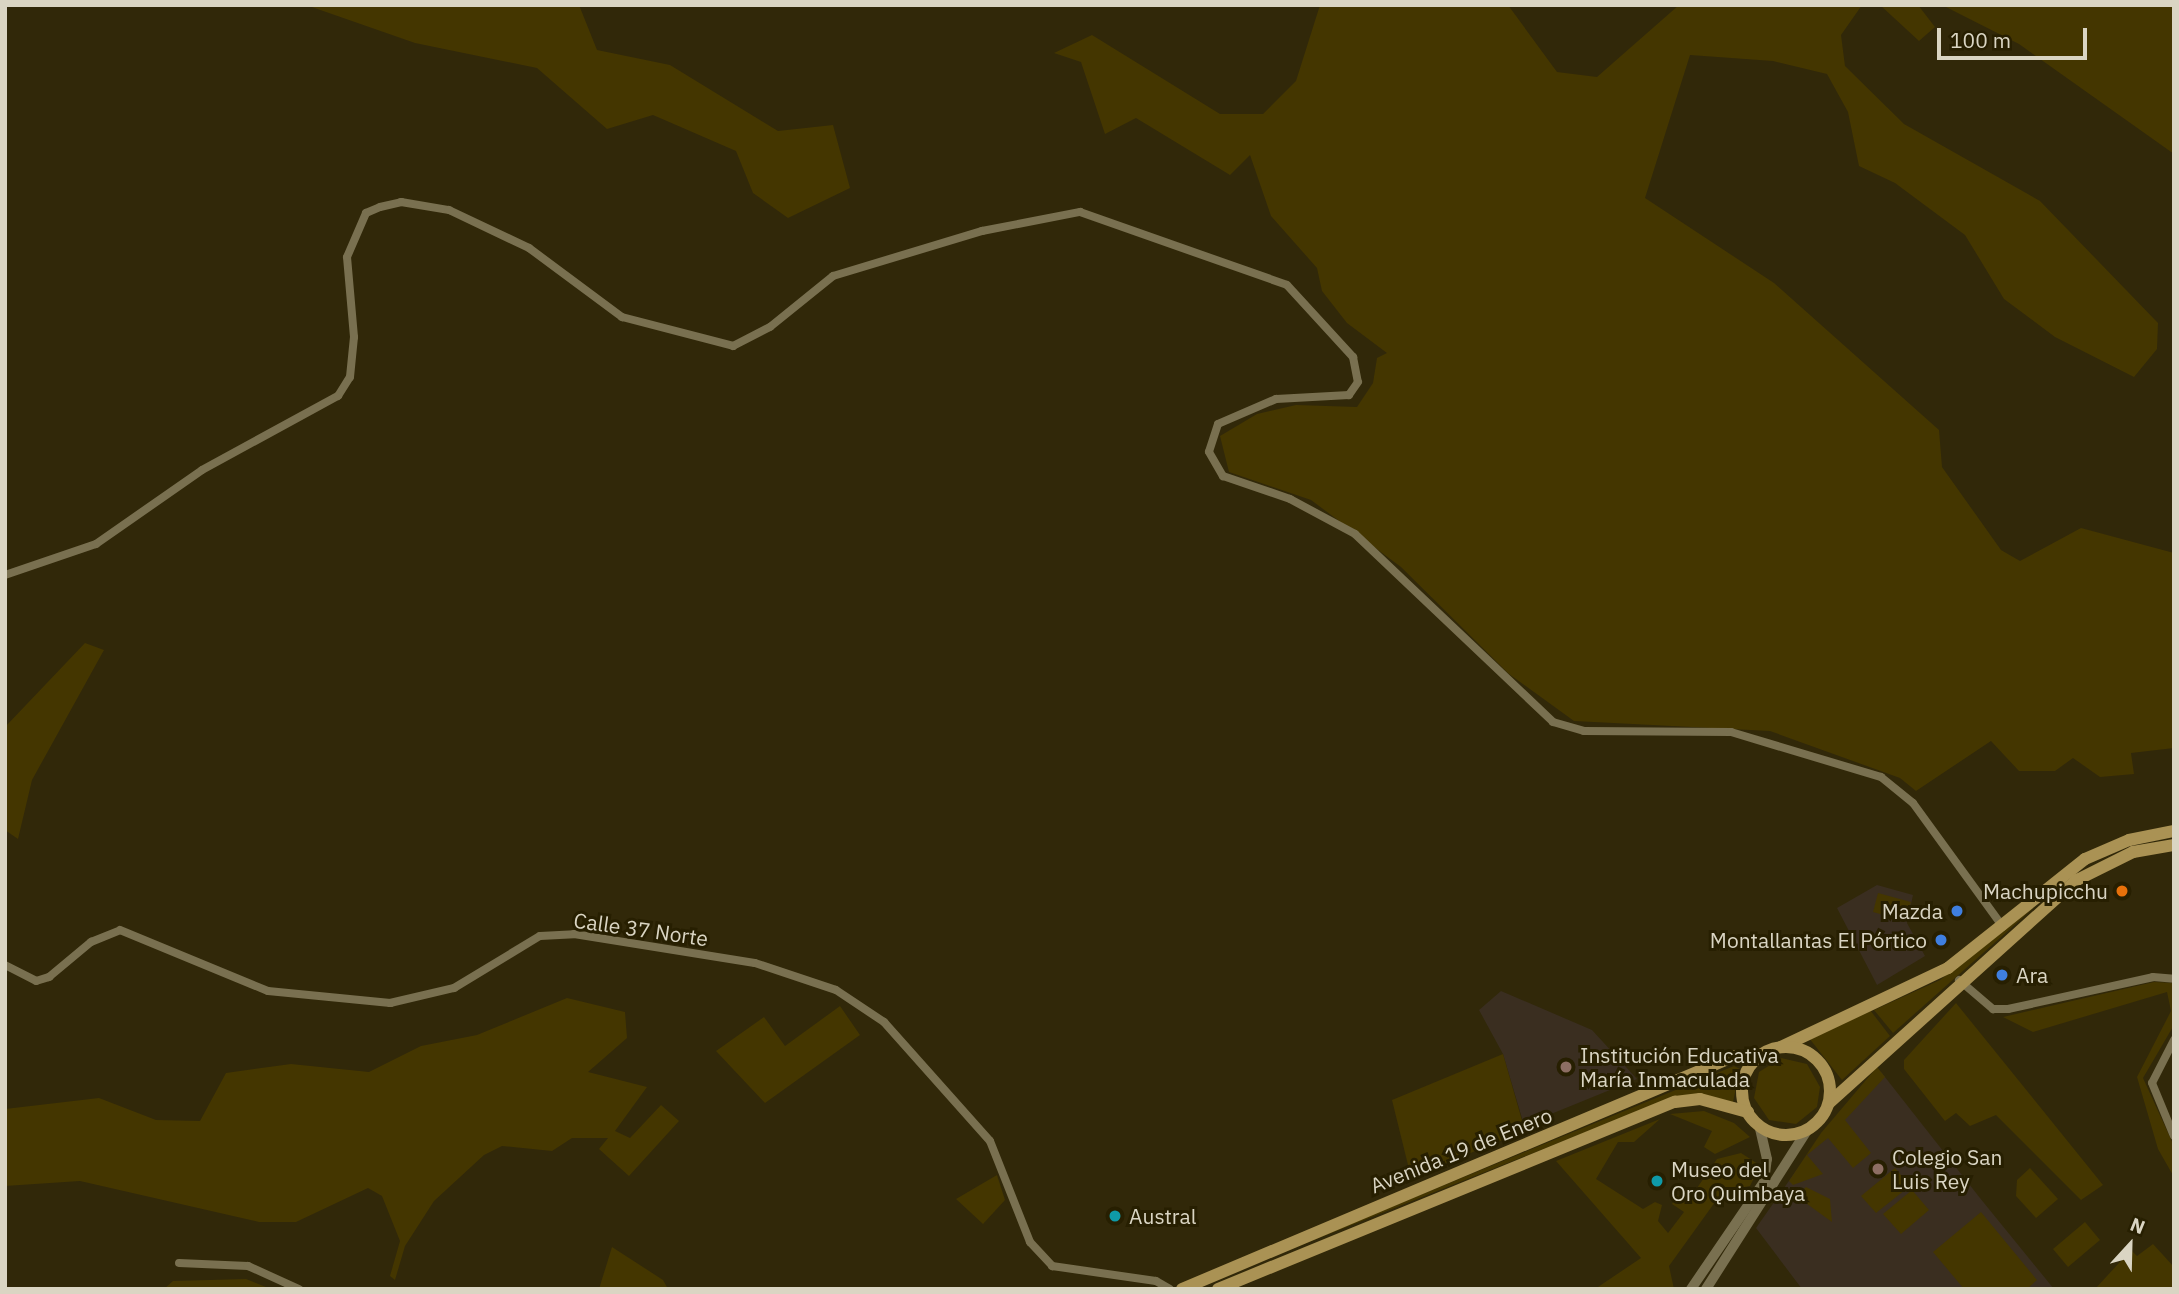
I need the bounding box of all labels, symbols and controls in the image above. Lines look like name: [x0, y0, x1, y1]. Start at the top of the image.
scale bar: [1941, 14, 2092, 58]
text: 100 m: [1950, 26, 2011, 54]
place label: Machupicchu: [1983, 878, 2108, 904]
marker: Machupicchu: [2114, 883, 2130, 899]
place label: Mazda: [1882, 898, 1943, 924]
marker: Mazda: [1949, 903, 1965, 919]
street label: Calle 37 Norte: [572, 907, 710, 951]
place label: Montallantas El Pórtico: [1710, 927, 1927, 953]
marker: Montallantas El Pórtico: [1933, 932, 1949, 948]
place label: Ara: [2016, 962, 2048, 988]
marker: Ara: [1994, 967, 2010, 983]
place label: Institución Educativa María Inmaculada: [1580, 1042, 1779, 1092]
marker: Institución Educativa María Inmaculada: [1558, 1059, 1574, 1075]
street label: Avenida 19 de Enero: [1366, 1102, 1556, 1198]
place label: Colegio San Luis Rey: [1892, 1144, 2002, 1194]
place label: Museo del Oro Quimbaya: [1671, 1156, 1805, 1206]
marker: Colegio San Luis Rey: [1870, 1161, 1886, 1177]
marker: Museo del Oro Quimbaya: [1649, 1173, 1665, 1189]
place label: Austral: [1129, 1203, 1196, 1229]
marker: Austral: [1107, 1208, 1123, 1224]
north arrow: [2095, 1210, 2165, 1280]
text: N: [2127, 1212, 2149, 1239]

